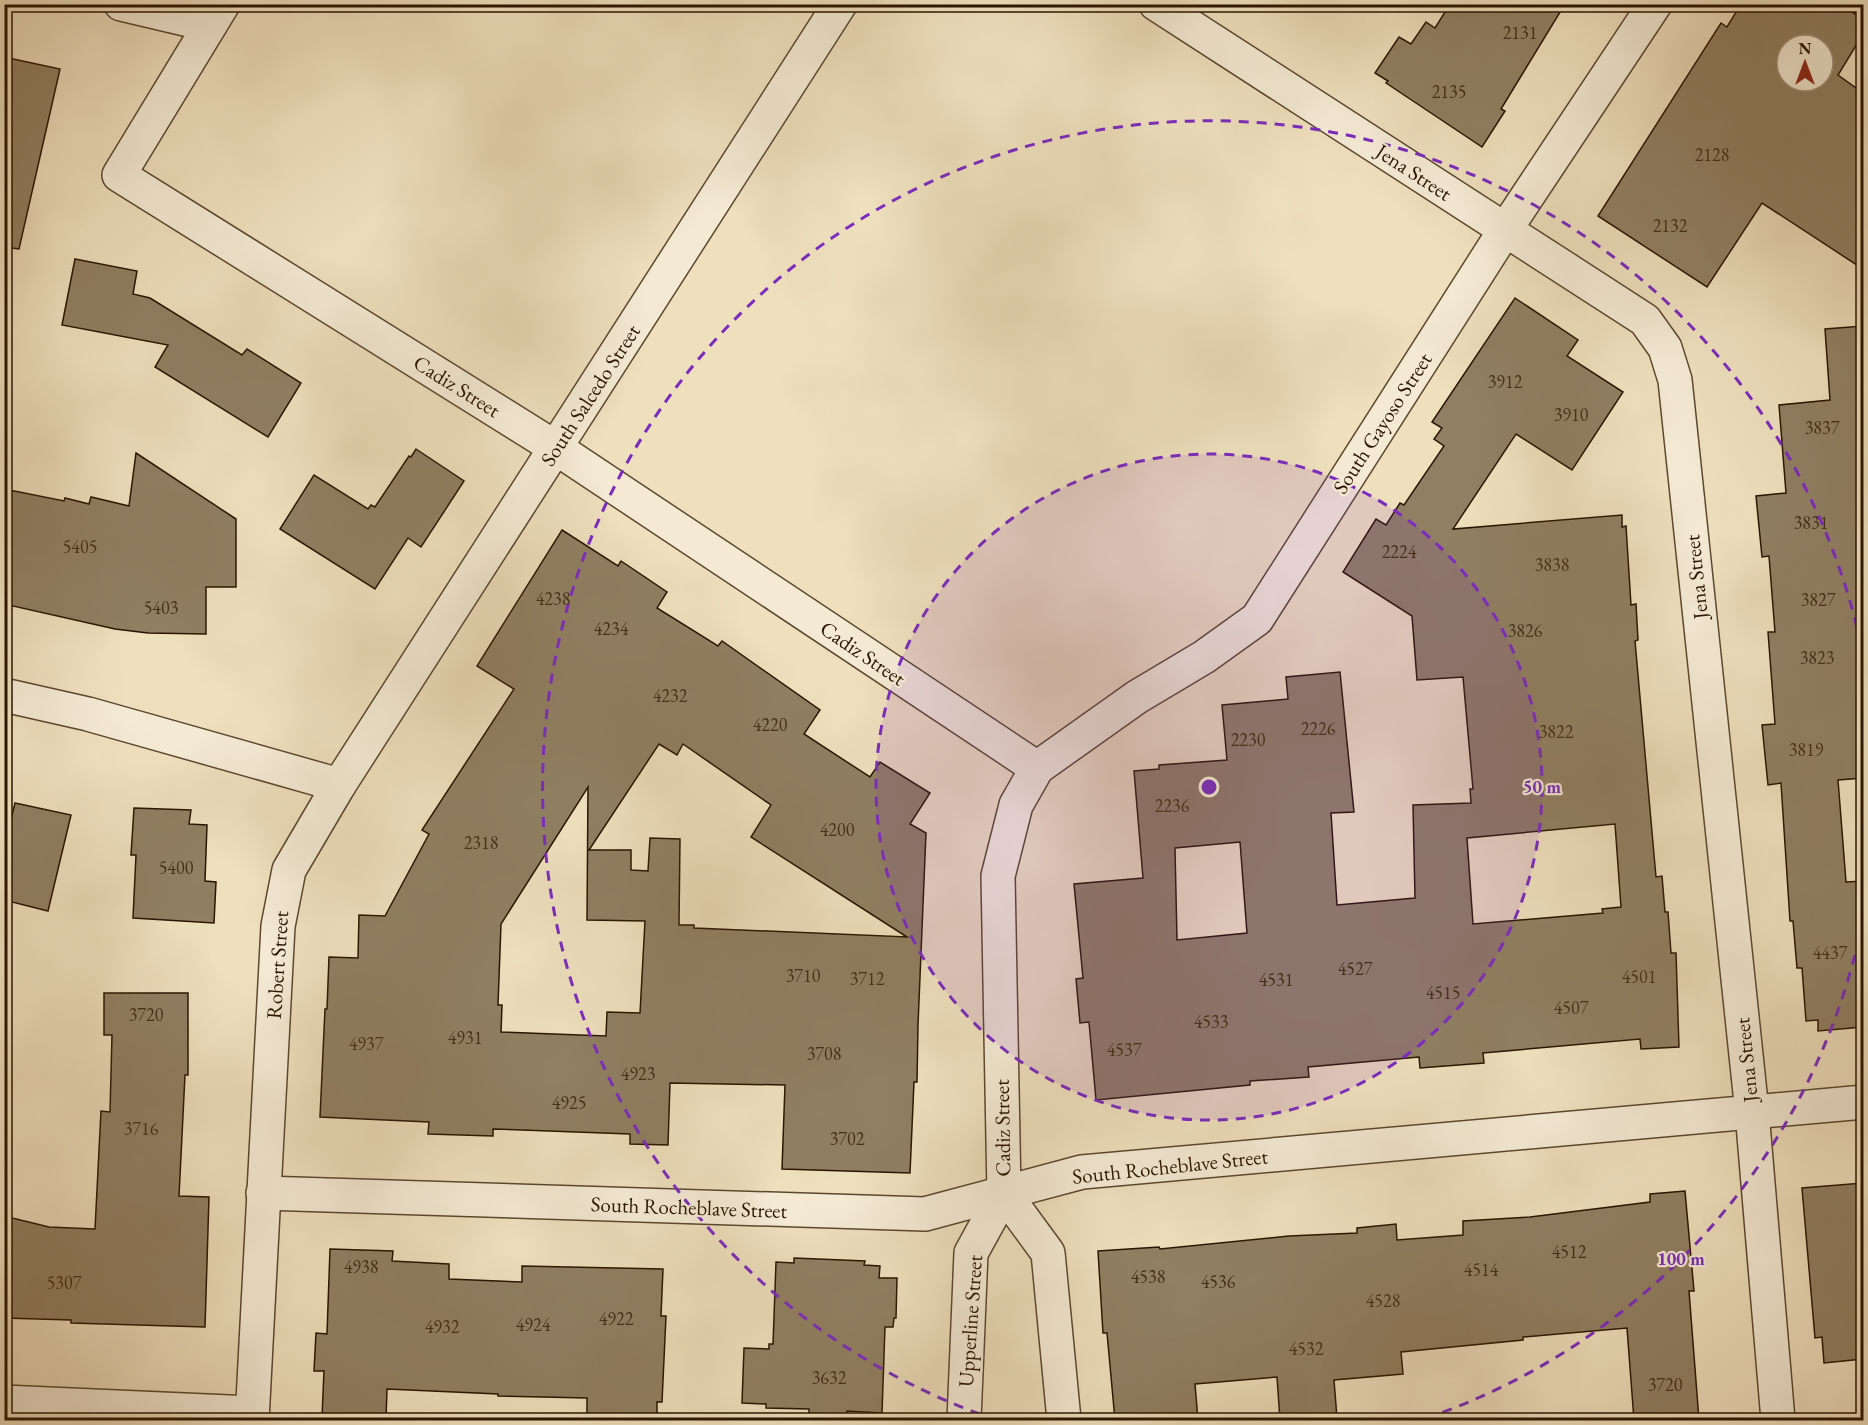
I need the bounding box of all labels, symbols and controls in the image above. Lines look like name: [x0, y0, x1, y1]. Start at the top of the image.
house number: 2131: [1503, 21, 1537, 44]
north arrow: [1775, 33, 1835, 93]
text: N: [1799, 38, 1812, 59]
house number: 2135: [1432, 80, 1466, 103]
street label: Jena Street: [1369, 136, 1457, 207]
house number: 2128: [1695, 143, 1729, 166]
house number: 2132: [1653, 214, 1688, 237]
street label: South Salcedo Street: [534, 319, 646, 471]
street label: South Gayoso Street: [1326, 347, 1438, 499]
street label: Cadiz Street: [409, 349, 506, 423]
house number: 3912: [1488, 370, 1523, 393]
house number: 3910: [1554, 403, 1589, 426]
house number: 3837: [1805, 416, 1840, 439]
house number: 3831: [1794, 511, 1828, 534]
street label: Jena Street: [1678, 533, 1714, 623]
house number: 5405: [63, 535, 97, 558]
house number: 2224: [1382, 540, 1417, 563]
house number: 3838: [1535, 553, 1569, 576]
house number: 4238: [536, 587, 570, 610]
house number: 3827: [1801, 588, 1836, 611]
house number: 5403: [144, 596, 178, 619]
street label: Cadiz Street: [815, 615, 911, 692]
house number: 4234: [594, 617, 629, 640]
house number: 3826: [1508, 619, 1543, 642]
house number: 3823: [1800, 646, 1834, 669]
house number: 4232: [653, 684, 688, 707]
house number: 4220: [753, 713, 788, 736]
house number: 2226: [1301, 717, 1336, 740]
house number: 3822: [1539, 720, 1574, 743]
house number: 2230: [1231, 728, 1266, 751]
house number: 3819: [1789, 738, 1824, 761]
text: 50 m: [1523, 775, 1561, 798]
centre of rings: [1199, 777, 1219, 797]
house number: 2236: [1155, 794, 1190, 817]
house number: 4200: [820, 818, 855, 841]
house number: 2318: [464, 831, 498, 854]
house number: 5400: [159, 856, 194, 879]
street label: Robert Street: [260, 910, 294, 1020]
house number: 4437: [1813, 941, 1848, 964]
house number: 4527: [1338, 957, 1373, 980]
house number: 3710: [786, 964, 821, 987]
house number: 4501: [1622, 965, 1656, 988]
house number: 3712: [850, 967, 885, 990]
house number: 4531: [1259, 968, 1293, 991]
house number: 4515: [1426, 981, 1460, 1004]
house number: 4507: [1554, 996, 1589, 1019]
house number: 3720: [129, 1003, 164, 1026]
house number: 4533: [1194, 1010, 1228, 1033]
street label: Jena Street: [1728, 1016, 1764, 1106]
house number: 4931: [448, 1026, 482, 1049]
house number: 4937: [349, 1032, 384, 1055]
house number: 4537: [1107, 1038, 1142, 1061]
house number: 3708: [807, 1042, 841, 1065]
house number: 4923: [621, 1062, 655, 1085]
street label: Cadiz Street: [988, 1079, 1016, 1177]
house number: 4925: [552, 1091, 586, 1114]
house number: 3716: [124, 1117, 159, 1140]
house number: 3702: [830, 1127, 865, 1150]
street label: South Rocheblave Street: [1071, 1142, 1269, 1190]
street label: South Rocheblave Street: [590, 1190, 788, 1224]
house number: 4512: [1552, 1240, 1587, 1263]
text: 100 m: [1657, 1247, 1705, 1270]
street label: Upperline Street: [952, 1254, 988, 1388]
house number: 4938: [344, 1255, 378, 1278]
house number: 4514: [1464, 1258, 1499, 1281]
house number: 4538: [1131, 1265, 1165, 1288]
house number: 4536: [1201, 1270, 1236, 1293]
house number: 5307: [47, 1271, 82, 1294]
house number: 4528: [1366, 1289, 1400, 1312]
house number: 4922: [599, 1307, 634, 1330]
house number: 4924: [516, 1313, 551, 1336]
house number: 4932: [425, 1315, 460, 1338]
house number: 4532: [1289, 1337, 1324, 1360]
house number: 3632: [812, 1366, 847, 1389]
house number: 3720: [1648, 1373, 1683, 1396]

